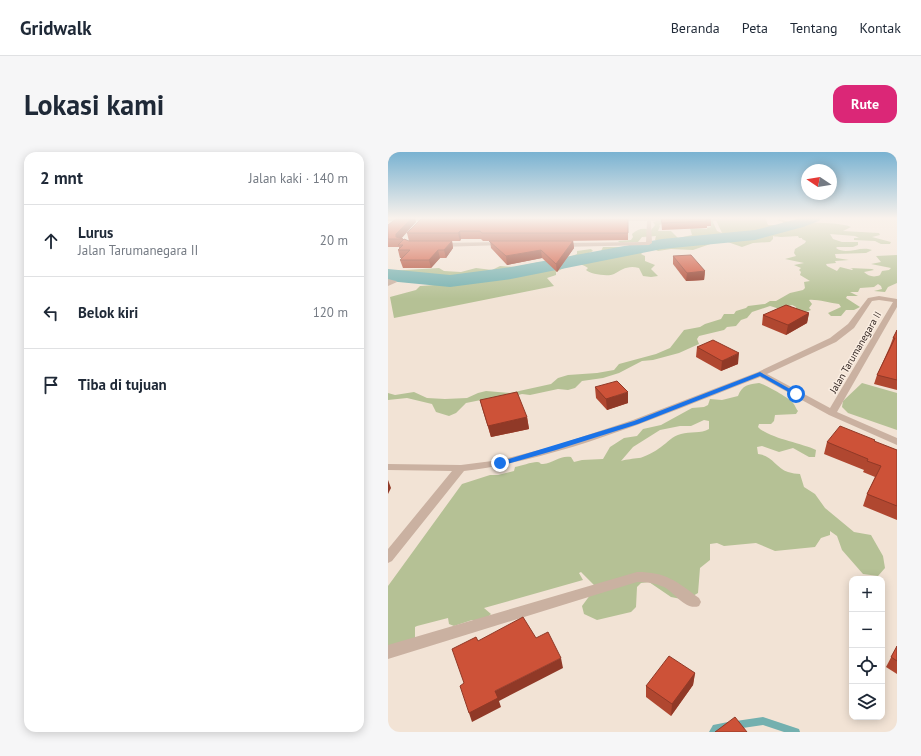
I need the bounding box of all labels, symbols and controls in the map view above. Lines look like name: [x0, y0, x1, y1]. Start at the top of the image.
text: Gridwalk: [20, 16, 92, 40]
text: Beranda: [671, 19, 720, 37]
text: Peta: [742, 19, 768, 37]
text: Tentang: [790, 19, 838, 37]
text: Kontak: [860, 19, 901, 37]
button: Rute: [833, 85, 897, 123]
text: Lokasi kami: [24, 86, 164, 123]
north arrow: [801, 164, 837, 200]
text: 2 mnt: [40, 167, 83, 189]
text: Jalan kaki · 140 m: [249, 170, 348, 187]
text: Lurus: [78, 223, 113, 242]
icon: ahead: [40, 230, 62, 252]
text: 20 m: [320, 232, 348, 249]
text: Jalan Tarumanegara II: [78, 242, 198, 259]
icon: left: [40, 302, 62, 324]
text: Belok kiri: [78, 303, 138, 322]
text: 120 m: [313, 304, 348, 321]
street label: Jalan Tarumanegara II: [826, 309, 884, 396]
icon: arrive: [40, 374, 62, 396]
text: Tiba di tujuan: [78, 375, 167, 394]
route start: [787, 385, 805, 403]
route end: [491, 454, 509, 472]
map controls: [849, 576, 885, 720]
button: +: [849, 576, 885, 612]
button: −: [849, 612, 885, 648]
button: locate: [849, 648, 885, 684]
button: layers: [849, 684, 885, 720]

